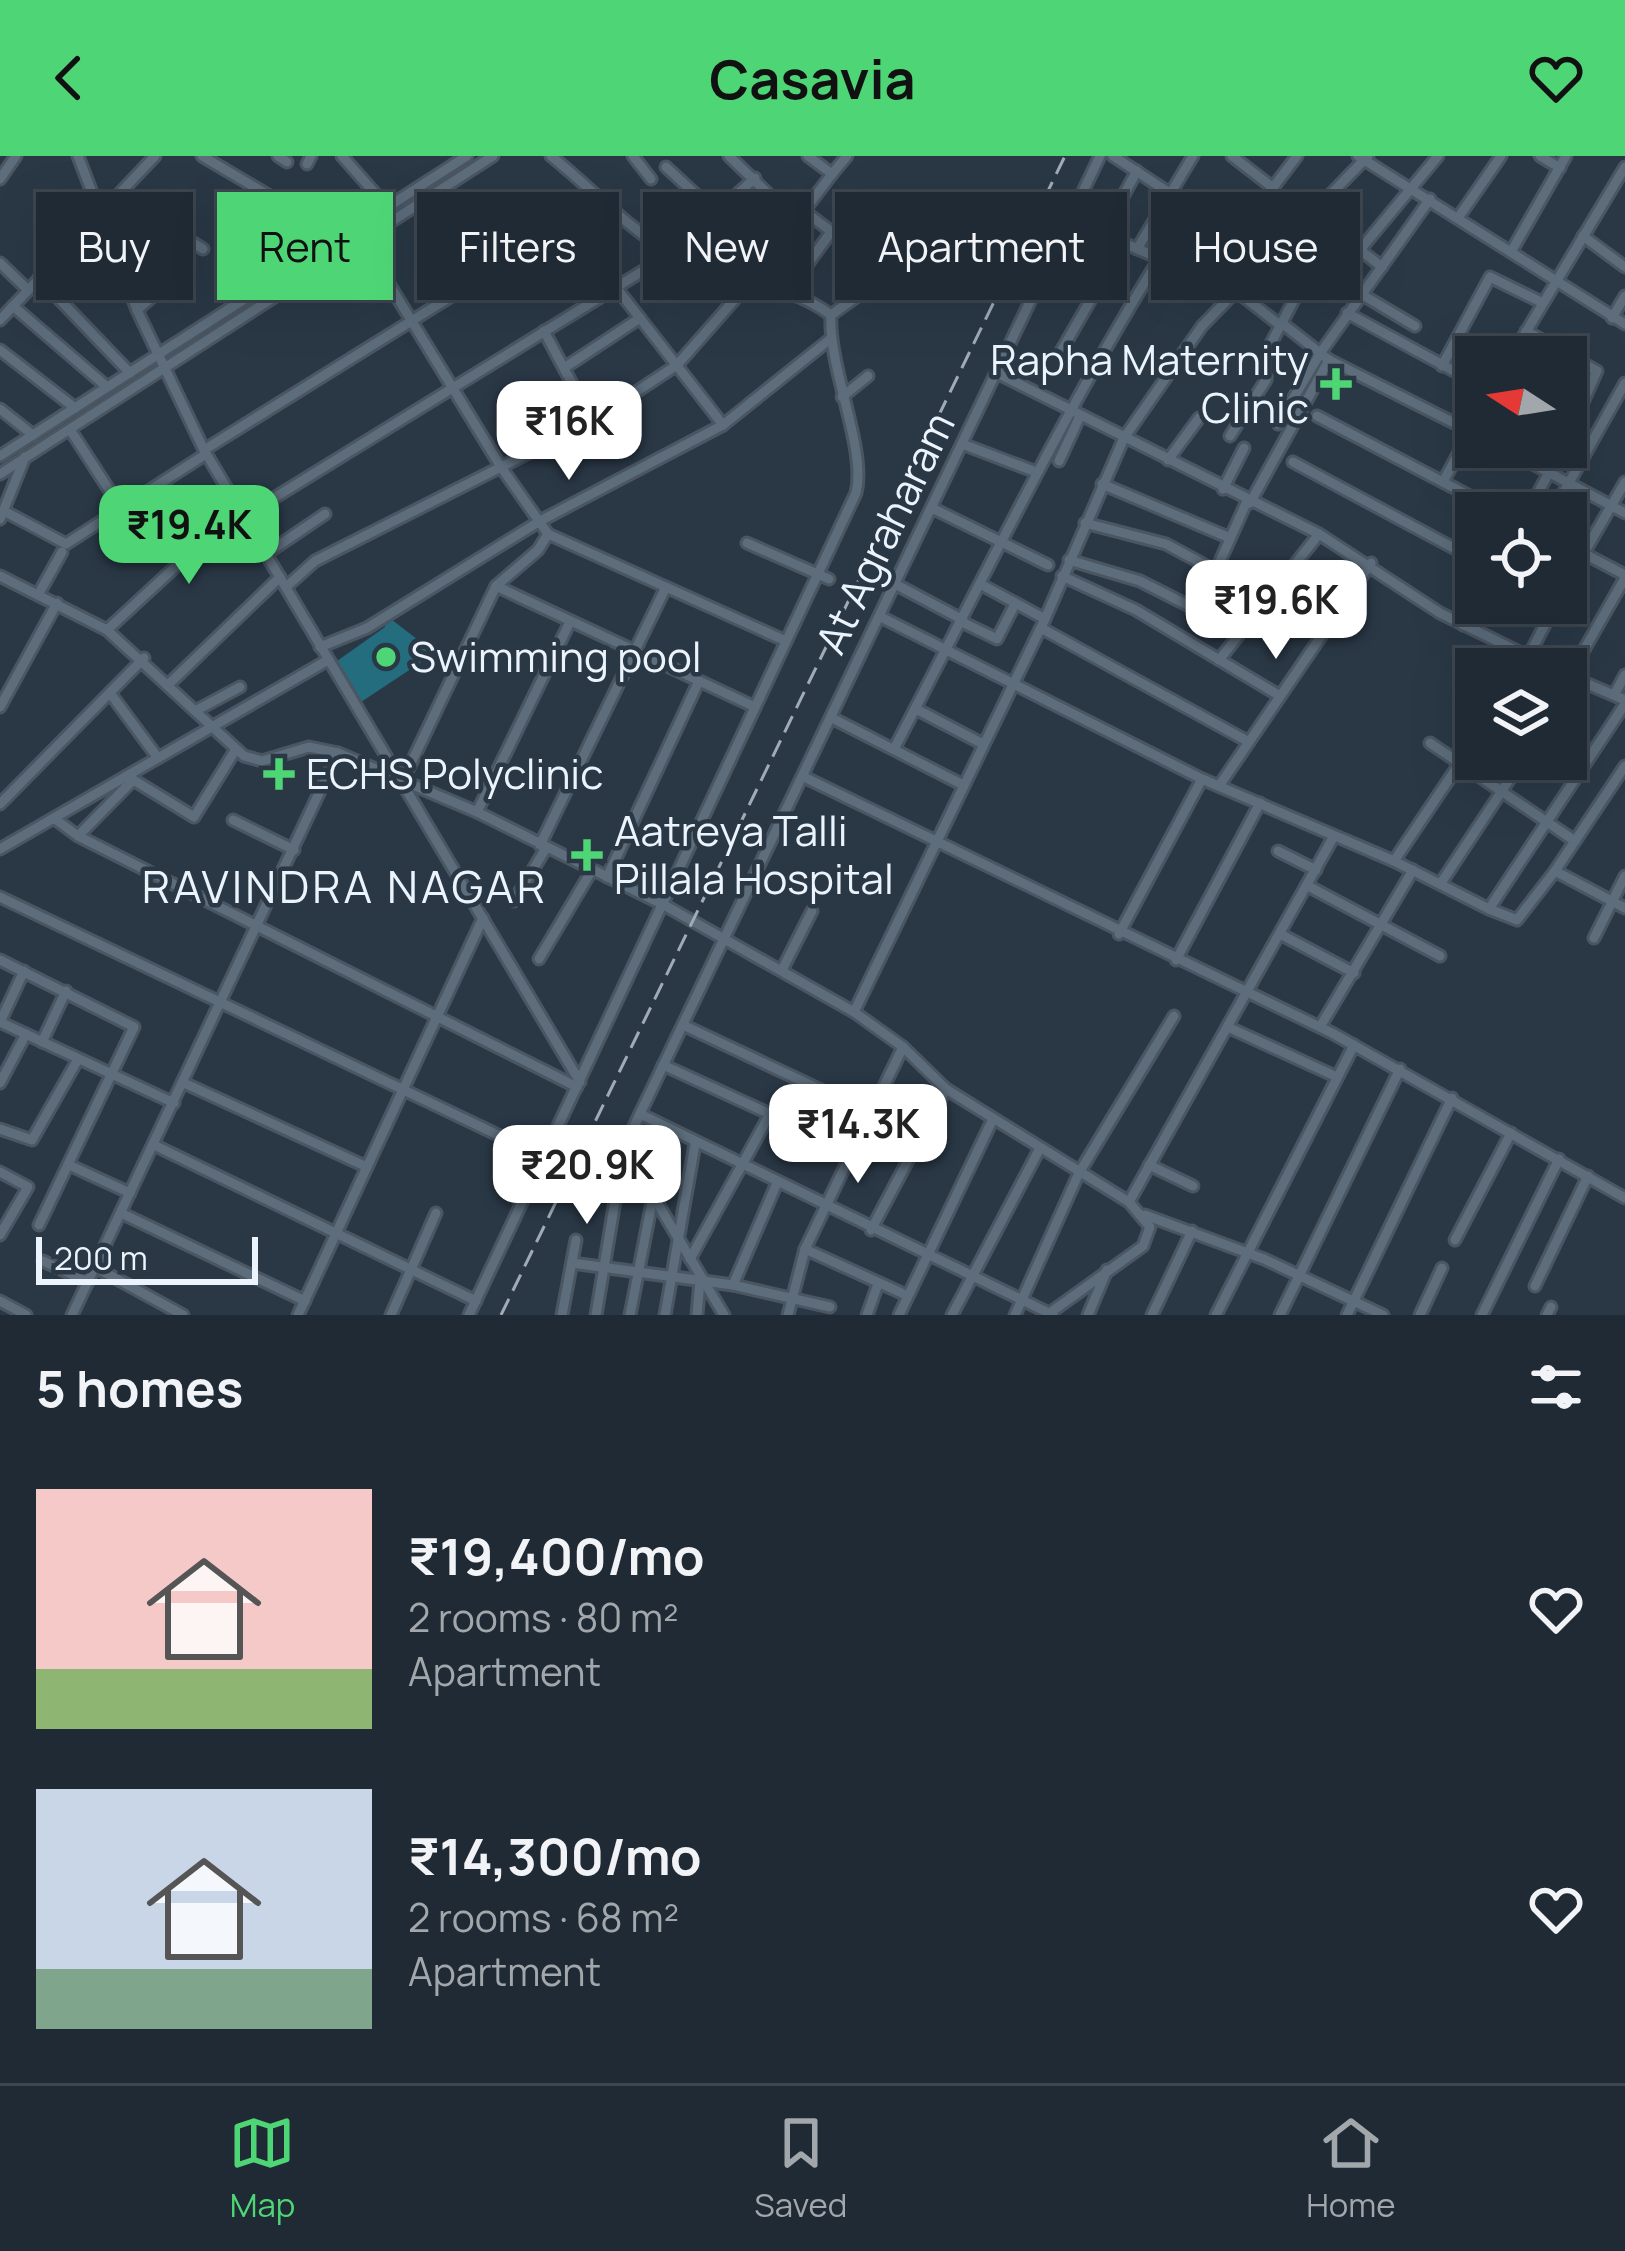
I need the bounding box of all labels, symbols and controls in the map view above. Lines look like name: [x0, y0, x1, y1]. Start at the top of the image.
text: Casavia: [709, 41, 916, 115]
icon: back: [36, 45, 102, 111]
icon: heart: [1523, 45, 1589, 111]
chip: Buy: [36, 192, 193, 300]
chip: Rent: [217, 192, 393, 300]
chip: Filters: [417, 192, 619, 300]
chip: New: [643, 192, 811, 300]
chip: Apartment: [835, 192, 1127, 300]
chip: House: [1151, 192, 1360, 300]
place label: Rapha Maternity Clinic: [990, 330, 1309, 436]
north arrow: [1455, 336, 1587, 468]
map controls: [1455, 336, 1587, 780]
marker: Rapha Maternity Clinic: [1320, 368, 1352, 400]
pin: ₹16K: [498, 381, 640, 483]
text: ₹16K: [524, 393, 614, 447]
street label: At Agraharam: [801, 402, 968, 663]
pin: ₹19.4K: [91, 485, 287, 587]
button: locate: [1455, 492, 1587, 624]
text: ₹19.4K: [126, 497, 252, 551]
pin: ₹19.6K: [1178, 560, 1374, 662]
text: ₹19.6K: [1213, 572, 1339, 626]
place label: Swimming pool: [410, 627, 702, 685]
marker: Swimming pool: [373, 644, 399, 670]
button: layers: [1455, 648, 1587, 780]
place label: ECHS Polyclinic: [306, 744, 603, 802]
marker: ECHS Polyclinic: [263, 758, 295, 790]
place label: Aatreya Talli Pillala Hospital: [614, 801, 894, 907]
marker: Aatreya Talli Pillala Hospital: [571, 839, 603, 871]
district label: RAVINDRA NAGAR: [142, 855, 548, 917]
pin: ₹14.3K: [760, 1084, 956, 1186]
text: ₹14.3K: [796, 1096, 920, 1150]
pin: ₹20.9K: [489, 1125, 685, 1227]
text: ₹20.9K: [520, 1137, 654, 1191]
scale bar: [36, 1231, 258, 1284]
text: 200 m: [54, 1235, 148, 1280]
text: 5 homes: [36, 1353, 243, 1422]
icon: filters: [1523, 1354, 1589, 1420]
text: ₹19,400/mo: [408, 1521, 704, 1590]
icon: home: [132, 1537, 276, 1681]
icon: heart: [1523, 1576, 1589, 1642]
text: 2 rooms · 80 m²: [408, 1590, 679, 1644]
text: Apartment: [408, 1644, 601, 1698]
text: ₹14,300/mo: [408, 1821, 702, 1890]
icon: home: [132, 1837, 276, 1981]
icon: heart: [1523, 1876, 1589, 1942]
text: 2 rooms · 68 m²: [408, 1890, 679, 1944]
text: Apartment: [408, 1944, 601, 1998]
tab: Map: [229, 2110, 295, 2227]
tab: Saved: [754, 2110, 847, 2227]
tab: Home: [1306, 2110, 1396, 2227]

